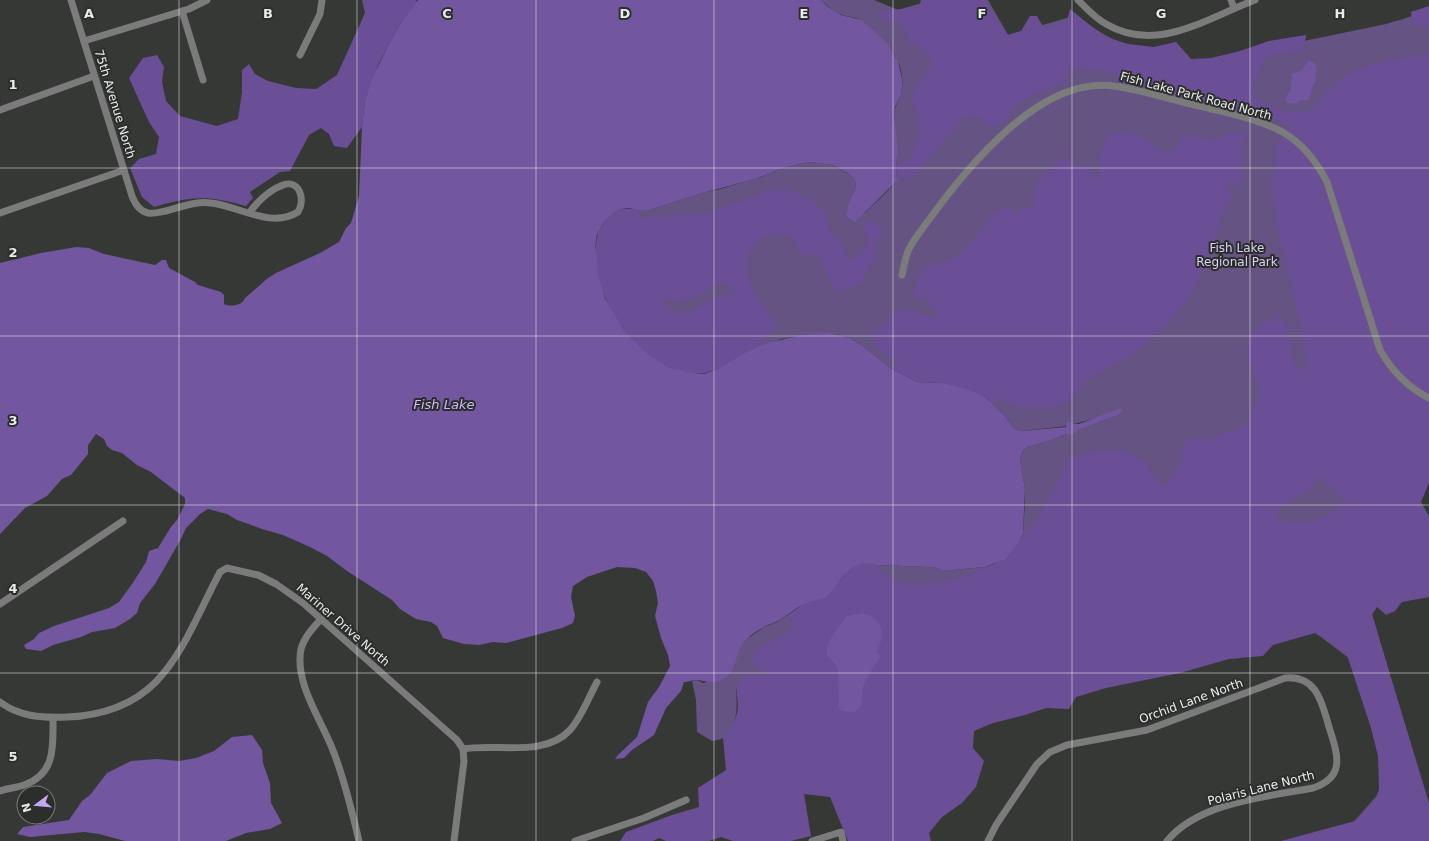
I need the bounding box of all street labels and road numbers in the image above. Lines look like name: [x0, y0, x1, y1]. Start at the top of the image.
street label: 75th Avenue North: [92, 48, 138, 160]
street label: Fish Lake Park Road North: [1119, 69, 1273, 123]
street label: Mariner Drive North: [293, 581, 393, 669]
street label: Orchid Lane North: [1137, 676, 1245, 726]
street label: Polaris Lane North: [1206, 768, 1316, 808]

